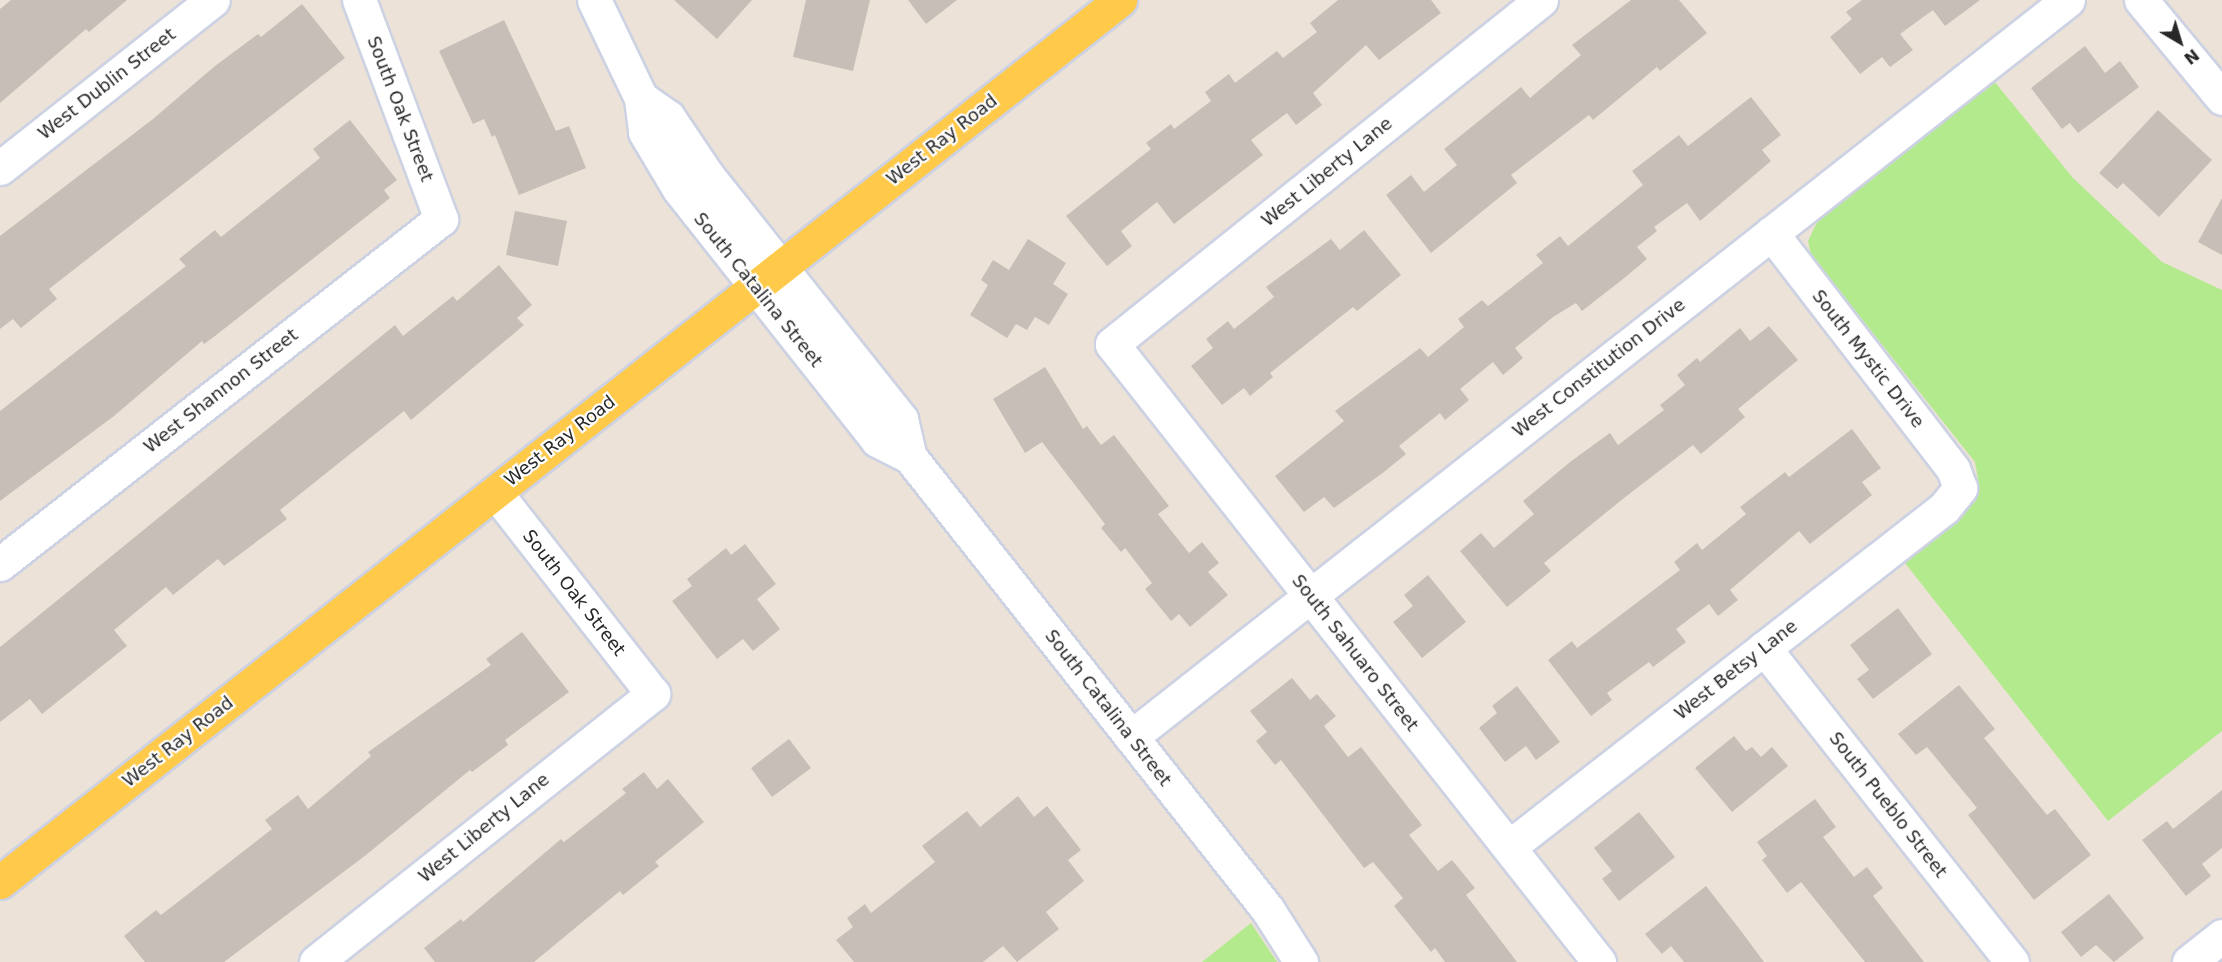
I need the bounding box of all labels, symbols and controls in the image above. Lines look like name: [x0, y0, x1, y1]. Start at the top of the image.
north arrow: [2150, 12, 2210, 72]
street label: West Dublin Street: [34, 24, 180, 144]
street label: South Oak Street: [362, 33, 438, 185]
text: N: [2180, 45, 2203, 68]
street label: West Ray Road: [882, 90, 1002, 190]
street label: West Liberty Lane: [1257, 113, 1397, 231]
street label: South Catalina Street: [689, 208, 827, 372]
street label: South Mystic Drive: [1807, 286, 1929, 432]
street label: West Constitution Drive: [1508, 294, 1690, 442]
street label: West Shannon Street: [140, 324, 302, 458]
street label: West Ray Road: [500, 391, 620, 491]
street label: South Oak Street: [518, 526, 630, 660]
street label: South Sahuaro Street: [1287, 570, 1423, 736]
street label: West Betsy Lane: [1670, 615, 1802, 725]
street label: South Catalina Street: [1040, 625, 1176, 791]
street label: West Ray Road: [118, 692, 238, 792]
street label: South Pueblo Street: [1824, 728, 1952, 882]
street label: West Liberty Lane: [414, 769, 554, 887]

